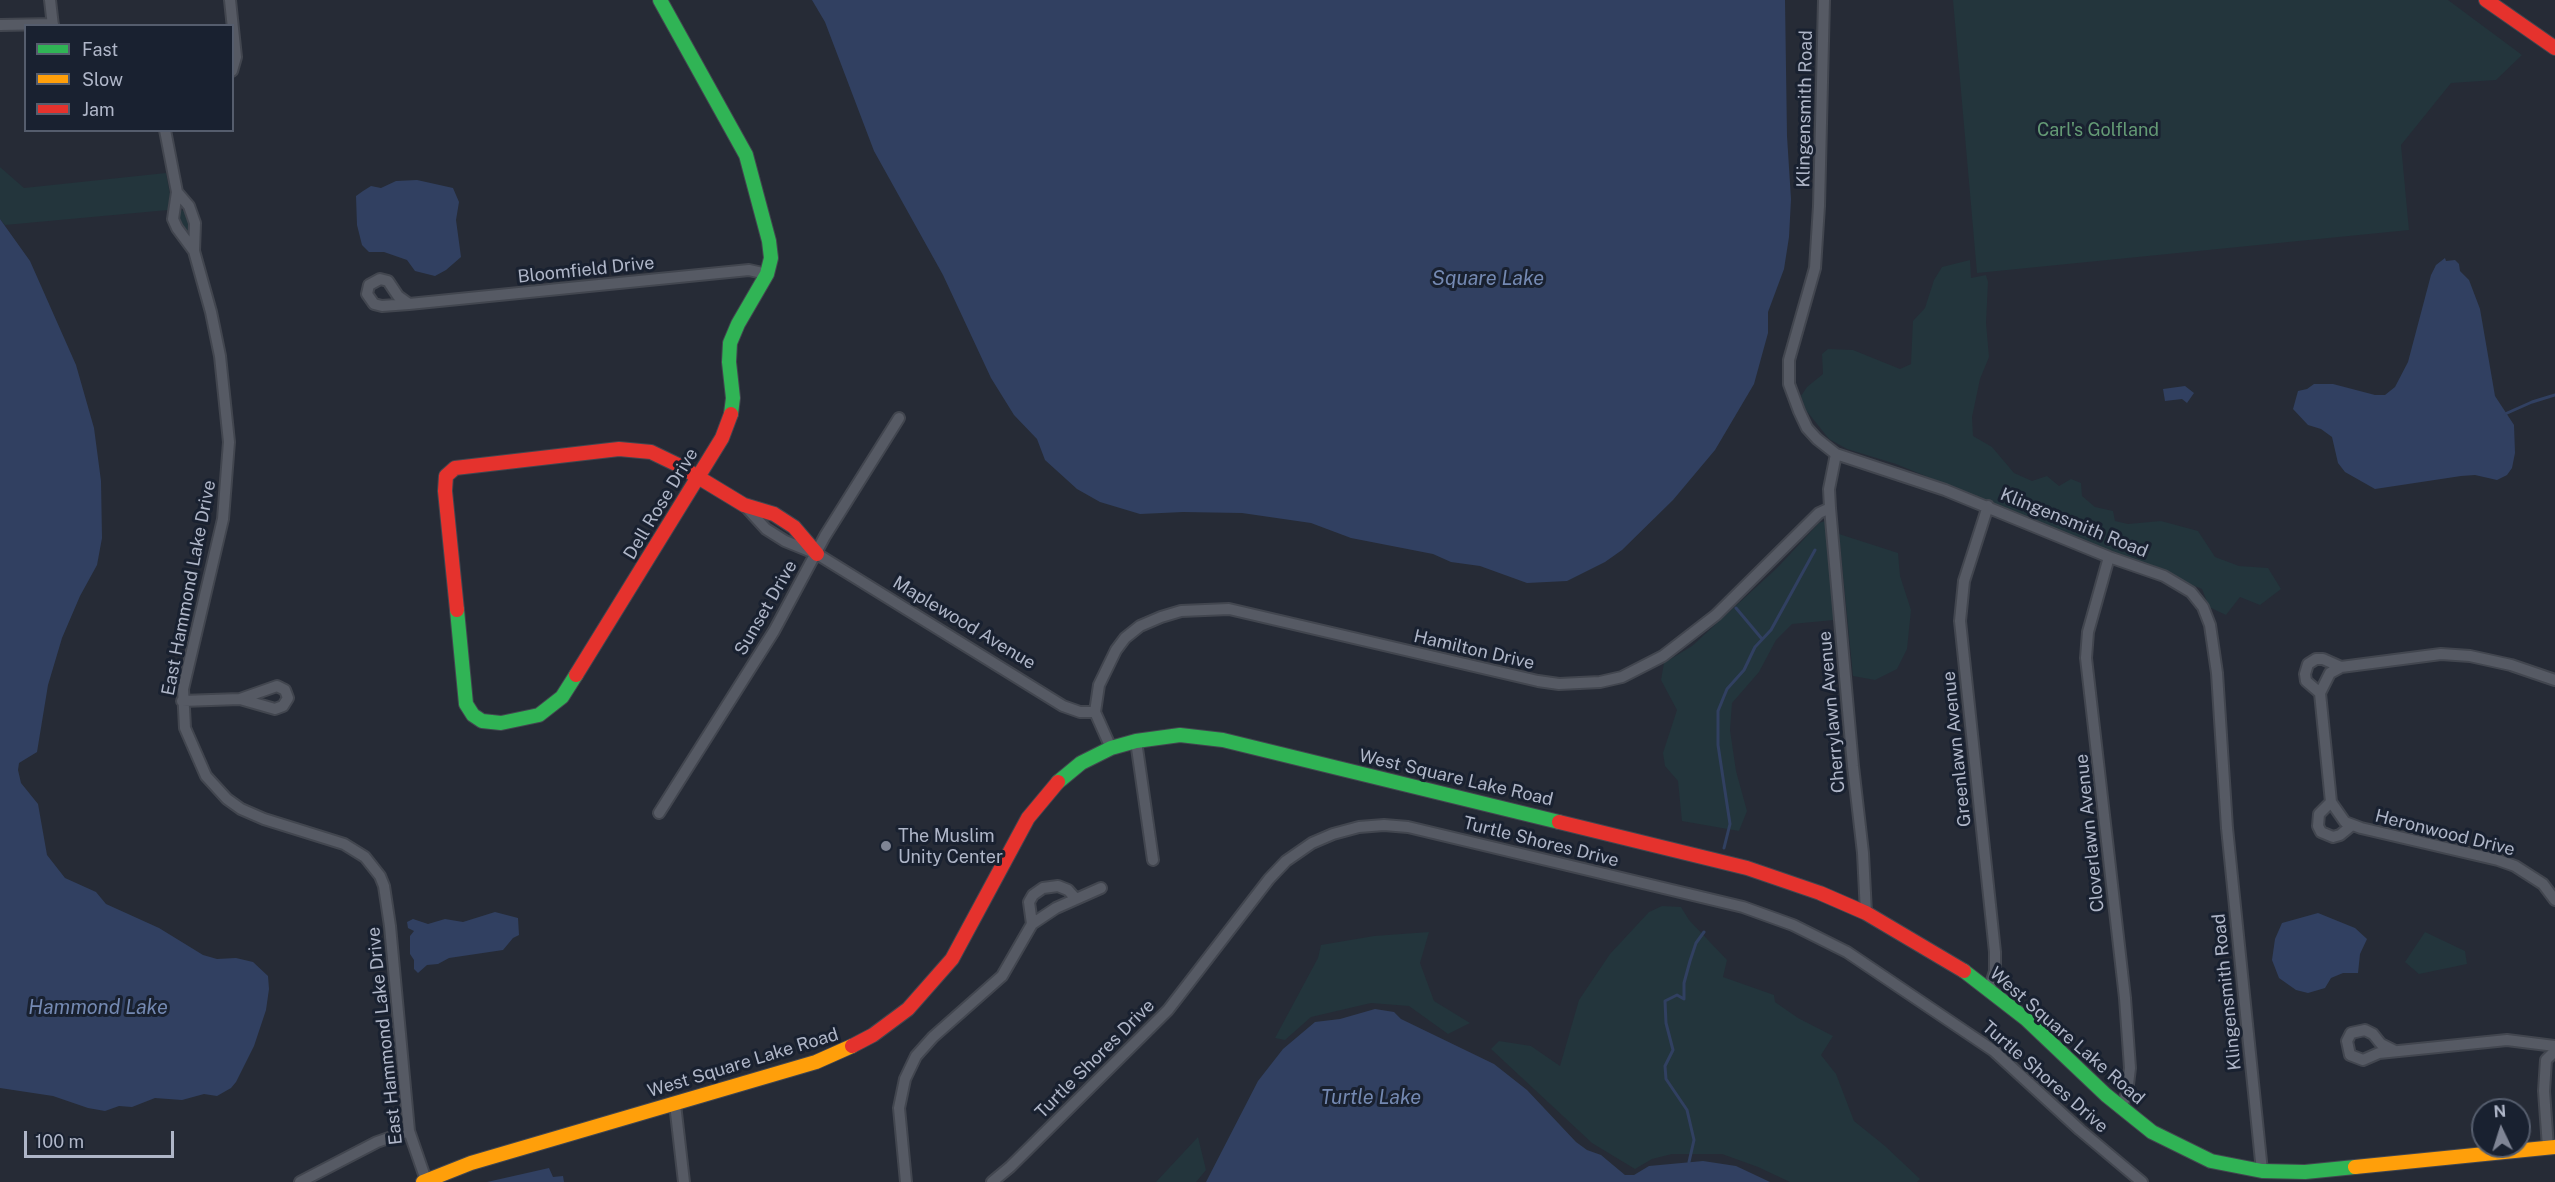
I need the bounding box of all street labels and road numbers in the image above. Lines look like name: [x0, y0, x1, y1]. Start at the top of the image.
street label: Klingensmith Road: [1793, 30, 1817, 188]
street label: Bloomfield Drive: [516, 252, 656, 288]
street label: Dell Rose Drive: [619, 444, 703, 564]
street label: East Hammond Lake Drive: [157, 478, 221, 698]
street label: Klingensmith Road: [1997, 483, 2151, 563]
street label: Sunset Drive: [730, 557, 802, 659]
street label: Maplewood Avenue: [889, 572, 1039, 674]
street label: Hamilton Drive: [1411, 626, 1537, 674]
street label: Cherrylawn Avenue: [1814, 630, 1850, 794]
street label: Greenlawn Avenue: [1938, 670, 1976, 828]
street label: West Square Lake Road: [1357, 745, 1555, 811]
street label: Cloverlawn Avenue: [2071, 753, 2109, 913]
street label: Heronwood Drive: [2373, 805, 2517, 861]
street label: Turtle Shores Drive: [1461, 812, 1621, 872]
street label: Klingensmith Road: [2208, 913, 2246, 1071]
street label: East Hammond Lake Drive: [363, 926, 407, 1146]
street label: West Square Lake Road: [1985, 963, 2149, 1109]
street label: Turtle Shores Drive: [1031, 995, 1159, 1123]
street label: Turtle Shores Drive: [1978, 1016, 2112, 1138]
street label: West Square Lake Road: [645, 1024, 841, 1102]

